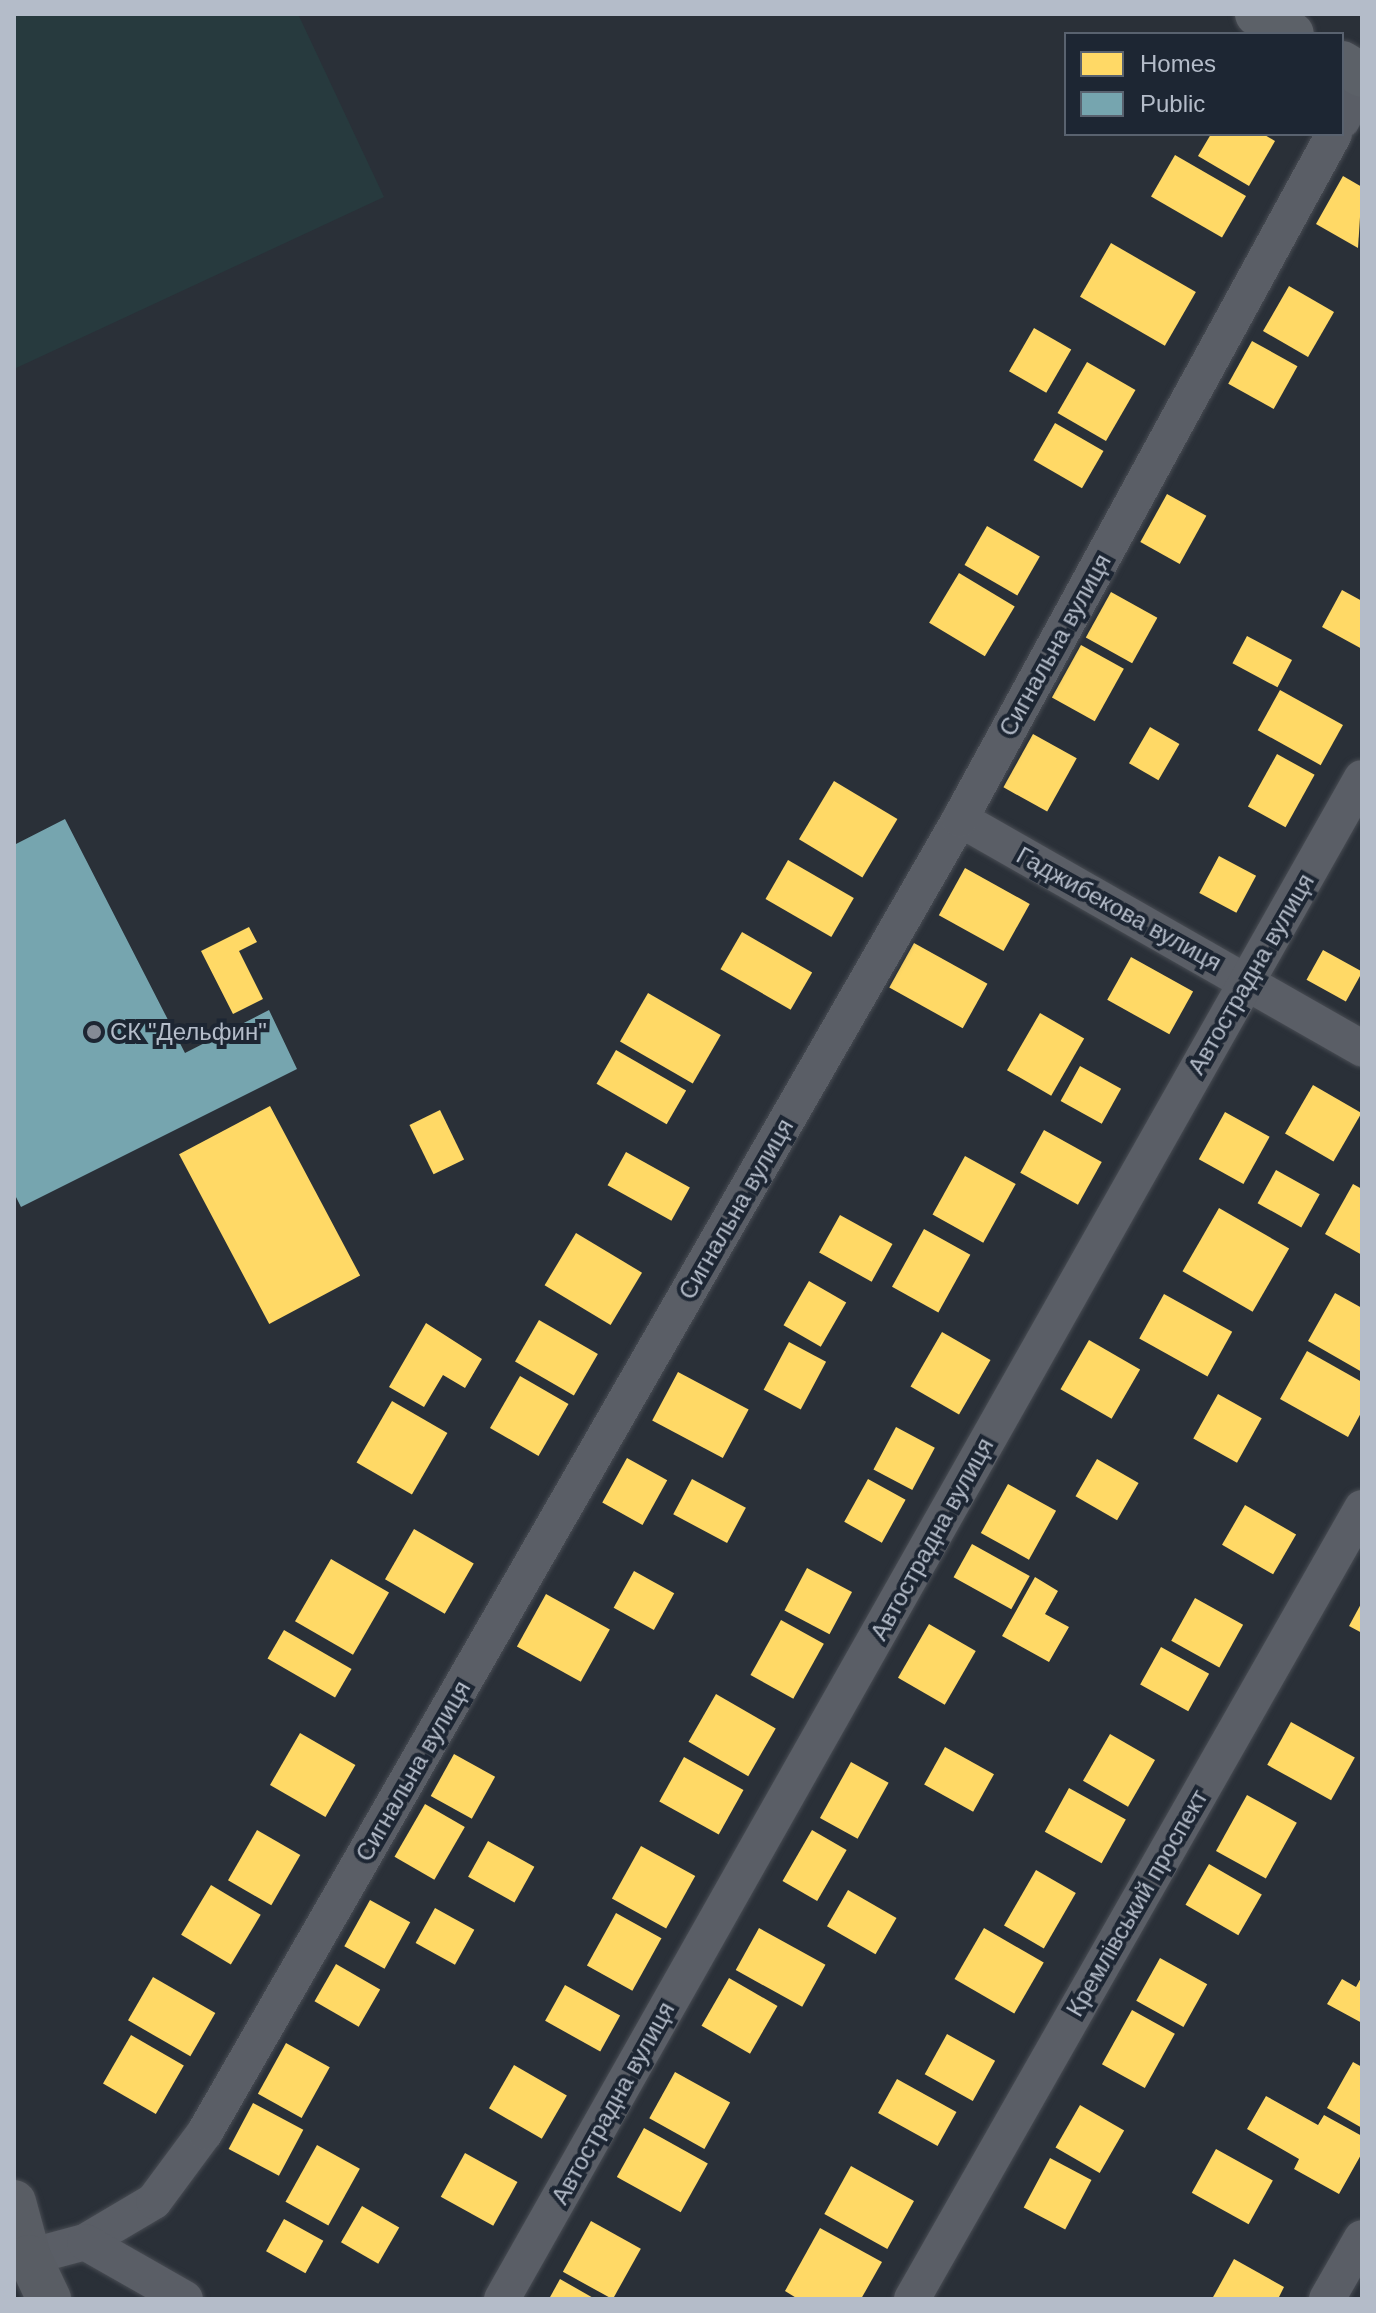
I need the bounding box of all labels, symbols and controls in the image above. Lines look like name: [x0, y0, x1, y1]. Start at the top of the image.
legend: [1064, 32, 1344, 136]
text: Homes: [1140, 50, 1216, 77]
text: Public: [1140, 90, 1205, 117]
street label: Сигнальна вулиця: [993, 549, 1117, 741]
street label: Гаджибекова вулиця: [1012, 841, 1226, 977]
street label: Автострадна вулиця: [1182, 868, 1320, 1080]
place label: СК "Дельфин": [110, 1018, 267, 1046]
marker: СК "Дельфин": [85, 1023, 103, 1041]
street label: Сигнальна вулиця: [673, 1114, 799, 1304]
street label: Автострадна вулиця: [864, 1433, 1000, 1645]
street label: Сигнальна вулиця: [350, 1676, 476, 1866]
street label: Кремлівський проспект: [1060, 1784, 1214, 2022]
street label: Автострадна вулиця: [545, 1997, 681, 2209]

